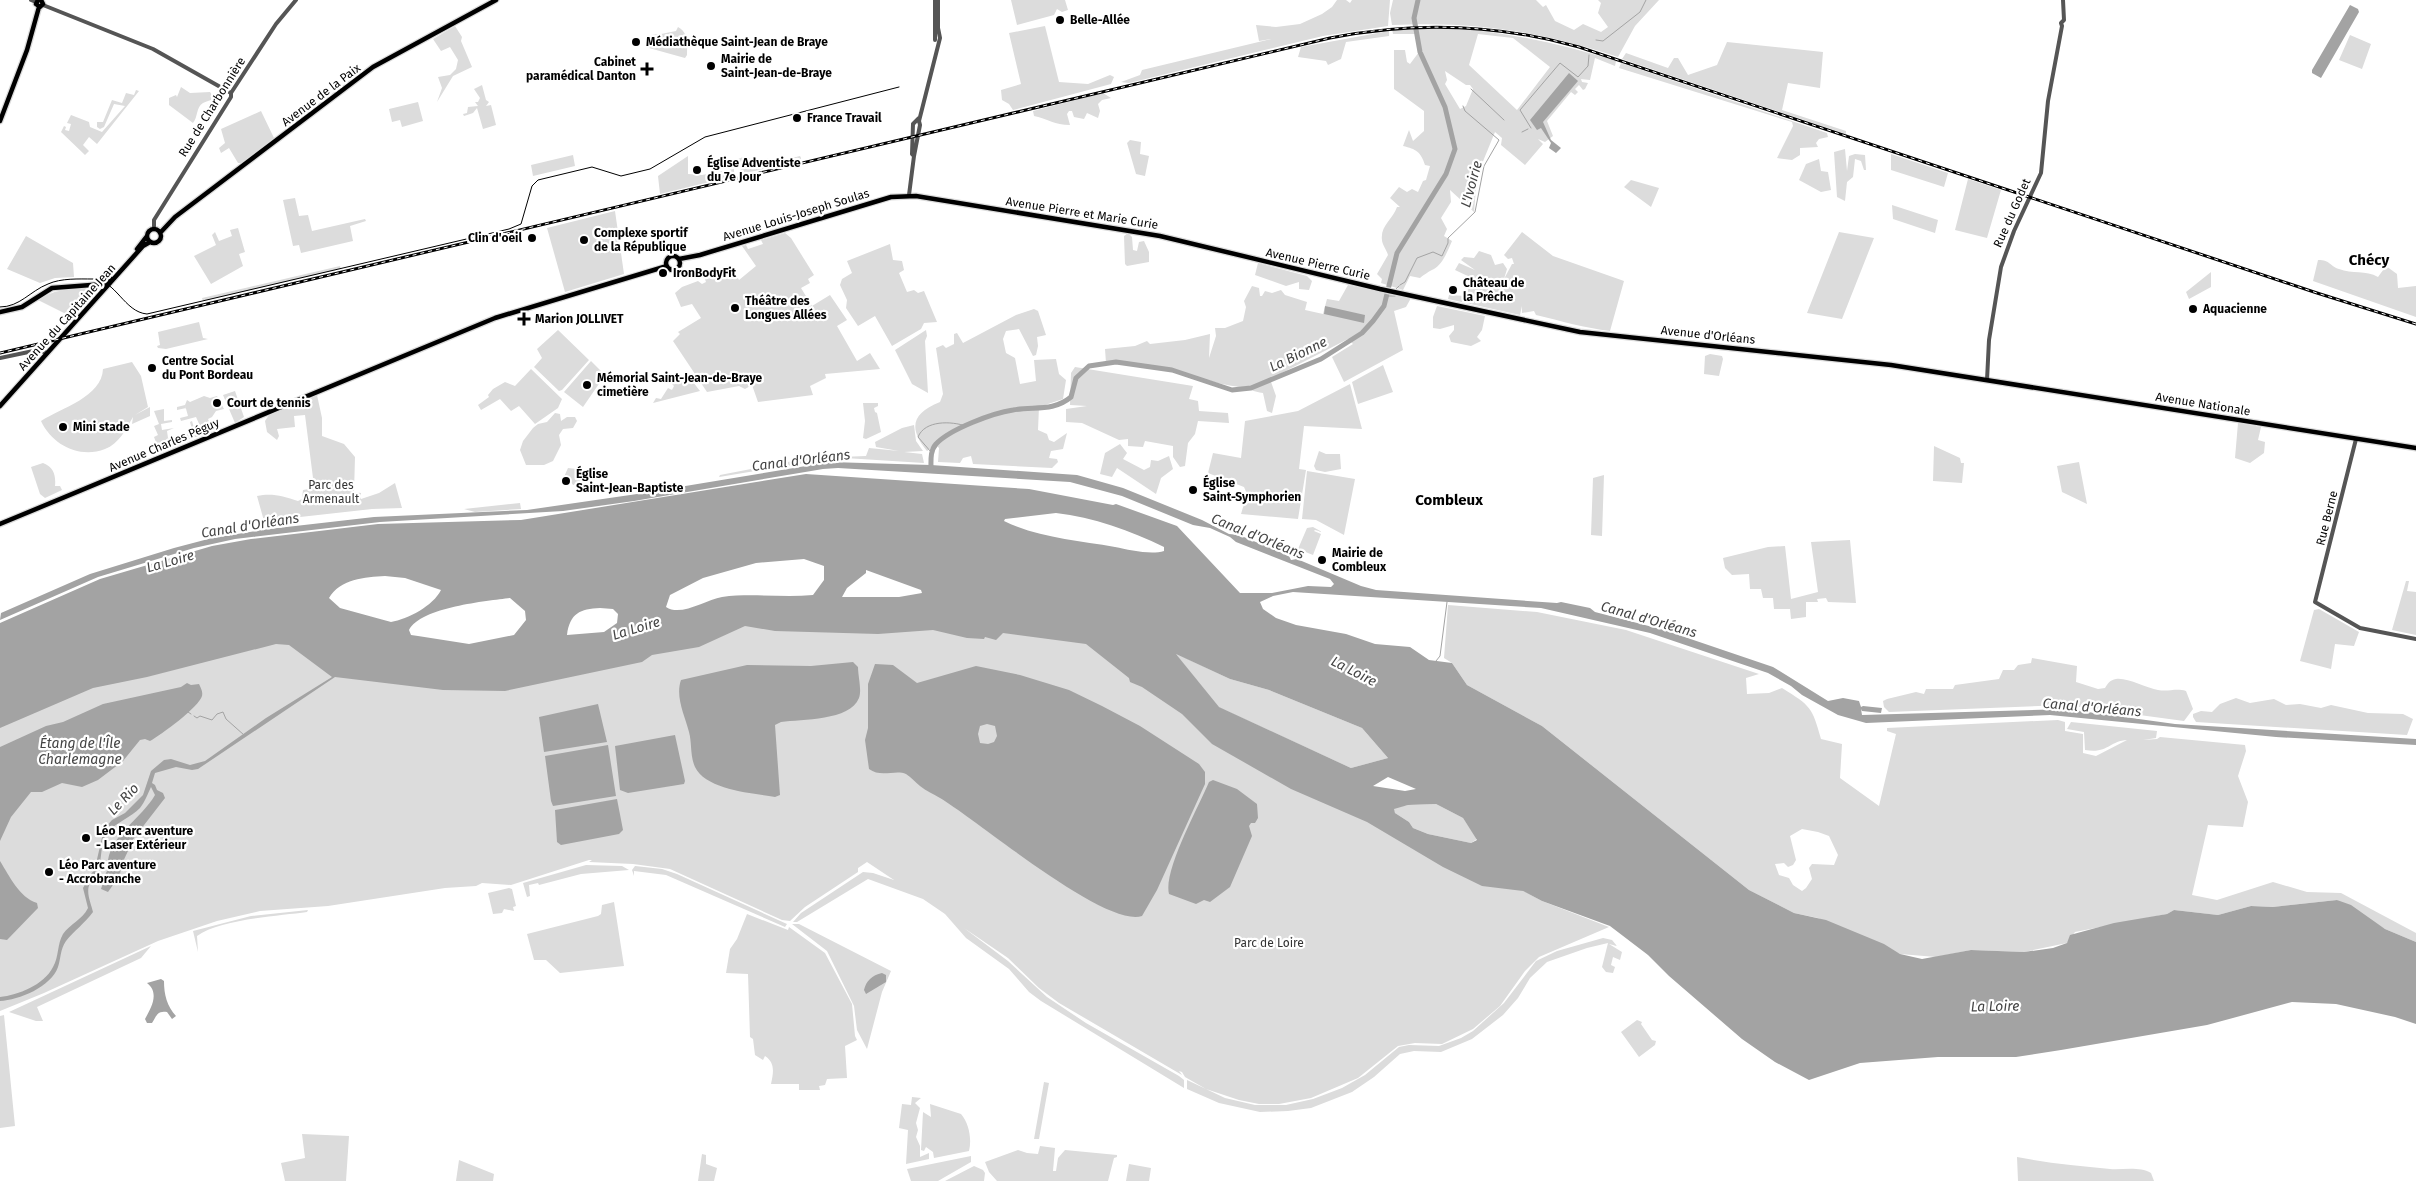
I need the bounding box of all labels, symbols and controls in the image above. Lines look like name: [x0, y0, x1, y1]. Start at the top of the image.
place label: Belle-Allée: [1070, 13, 1130, 27]
marker: Belle-Allée: [1054, 14, 1066, 26]
place label: Médiathèque Saint-Jean de Braye: [646, 35, 828, 49]
marker: Médiathèque Saint-Jean de Braye: [630, 36, 642, 48]
place label: Mairie de Saint-Jean-de-Braye: [721, 52, 832, 80]
street label: Rue de Charbonnière: [176, 55, 248, 159]
place label: Cabinet paramédical Danton: [526, 55, 636, 83]
marker: Mairie de Saint-Jean-de-Braye: [705, 60, 717, 72]
street label: Avenue de la Paix: [279, 61, 363, 129]
marker: Cabinet paramédical Danton: [640, 62, 654, 76]
place label: France Travail: [807, 111, 882, 125]
marker: France Travail: [791, 112, 803, 124]
place label: Église Adventiste du 7e Jour: [707, 154, 801, 184]
water label: L'Ivoirie: [1457, 159, 1486, 209]
marker: Église Adventiste du 7e Jour: [691, 164, 703, 176]
street label: Rue du Godet: [1991, 176, 2034, 250]
street label: Avenue Louis-Joseph Soulas: [721, 186, 871, 244]
street label: Avenue Pierre et Marie Curie: [1005, 194, 1159, 232]
place label: Complexe sportif de la République: [594, 226, 689, 254]
place label: Clin d'oeil: [468, 231, 522, 245]
marker: Clin d'oeil: [526, 232, 538, 244]
marker: Complexe sportif de la République: [578, 234, 590, 246]
street label: Avenue Pierre Curie: [1264, 245, 1372, 283]
district label: Chécy: [2349, 251, 2389, 269]
street label: Avenue du Capitaine Jean: [15, 261, 119, 373]
place label: IronBodyFit: [673, 266, 737, 280]
marker: IronBodyFit: [657, 267, 669, 279]
place label: Château de la Prêche: [1463, 276, 1525, 304]
marker: Château de la Prêche: [1447, 284, 1459, 296]
place label: Théâtre des Longues Allées: [745, 294, 827, 322]
marker: Théâtre des Longues Allées: [729, 302, 741, 314]
place label: Aquacienne: [2202, 302, 2267, 316]
marker: Aquacienne: [2187, 303, 2199, 315]
marker: Marion JOLLIVET: [517, 312, 531, 326]
place label: Marion JOLLIVET: [535, 312, 624, 326]
street label: Avenue d'Orléans: [1660, 323, 1756, 347]
water label: La Bionne: [1267, 333, 1330, 376]
place label: Centre Social du Pont Bordeau: [162, 354, 253, 382]
marker: Centre Social du Pont Bordeau: [146, 362, 158, 374]
place label: Mémorial Saint-Jean-de-Braye cimetière: [597, 371, 763, 399]
marker: Mémorial Saint-Jean-de-Braye cimetière: [581, 379, 593, 391]
street label: Avenue Nationale: [2155, 390, 2251, 418]
place label: Court de tennis: [227, 396, 311, 410]
marker: Court de tennis: [211, 397, 223, 409]
street label: Avenue Charles Péguy: [107, 415, 221, 475]
place label: Mini stade: [73, 420, 130, 434]
marker: Mini stade: [57, 421, 69, 433]
water label: Canal d'Orléans: [751, 446, 852, 475]
place label: Église Saint-Jean-Baptiste: [576, 465, 684, 495]
place label: Église Saint-Symphorien: [1203, 474, 1301, 504]
marker: Église Saint-Jean-Baptiste: [560, 475, 572, 487]
park label: Parc des Armenault: [303, 478, 360, 506]
marker: Église Saint-Symphorien: [1187, 484, 1199, 496]
street label: Rue Berne: [2313, 489, 2341, 547]
district label: Combleux: [1415, 491, 1483, 509]
water label: Canal d'Orléans: [200, 509, 301, 542]
water label: Canal d'Orléans: [1209, 510, 1307, 563]
place label: Mairie de Combleux: [1332, 546, 1387, 574]
water label: La Loire: [144, 547, 196, 576]
marker: Mairie de Combleux: [1316, 554, 1328, 566]
water label: Canal d'Orléans: [1599, 598, 1699, 641]
water label: La Loire: [610, 613, 662, 644]
water label: La Loire: [1328, 653, 1379, 690]
water label: Canal d'Orléans: [2042, 695, 2143, 720]
water label: Étang de l'Île Charlemagne: [38, 734, 122, 768]
water label: Le Rio: [104, 780, 143, 819]
place label: Léo Parc aventure - Laser Extérieur: [96, 824, 193, 852]
marker: Léo Parc aventure - Laser Extérieur: [80, 832, 92, 844]
place label: Léo Parc aventure - Accrobranche: [59, 858, 156, 886]
marker: Léo Parc aventure - Accrobranche: [43, 866, 55, 878]
park label: Parc de Loire: [1234, 936, 1304, 950]
water label: La Loire: [1970, 998, 2020, 1015]

